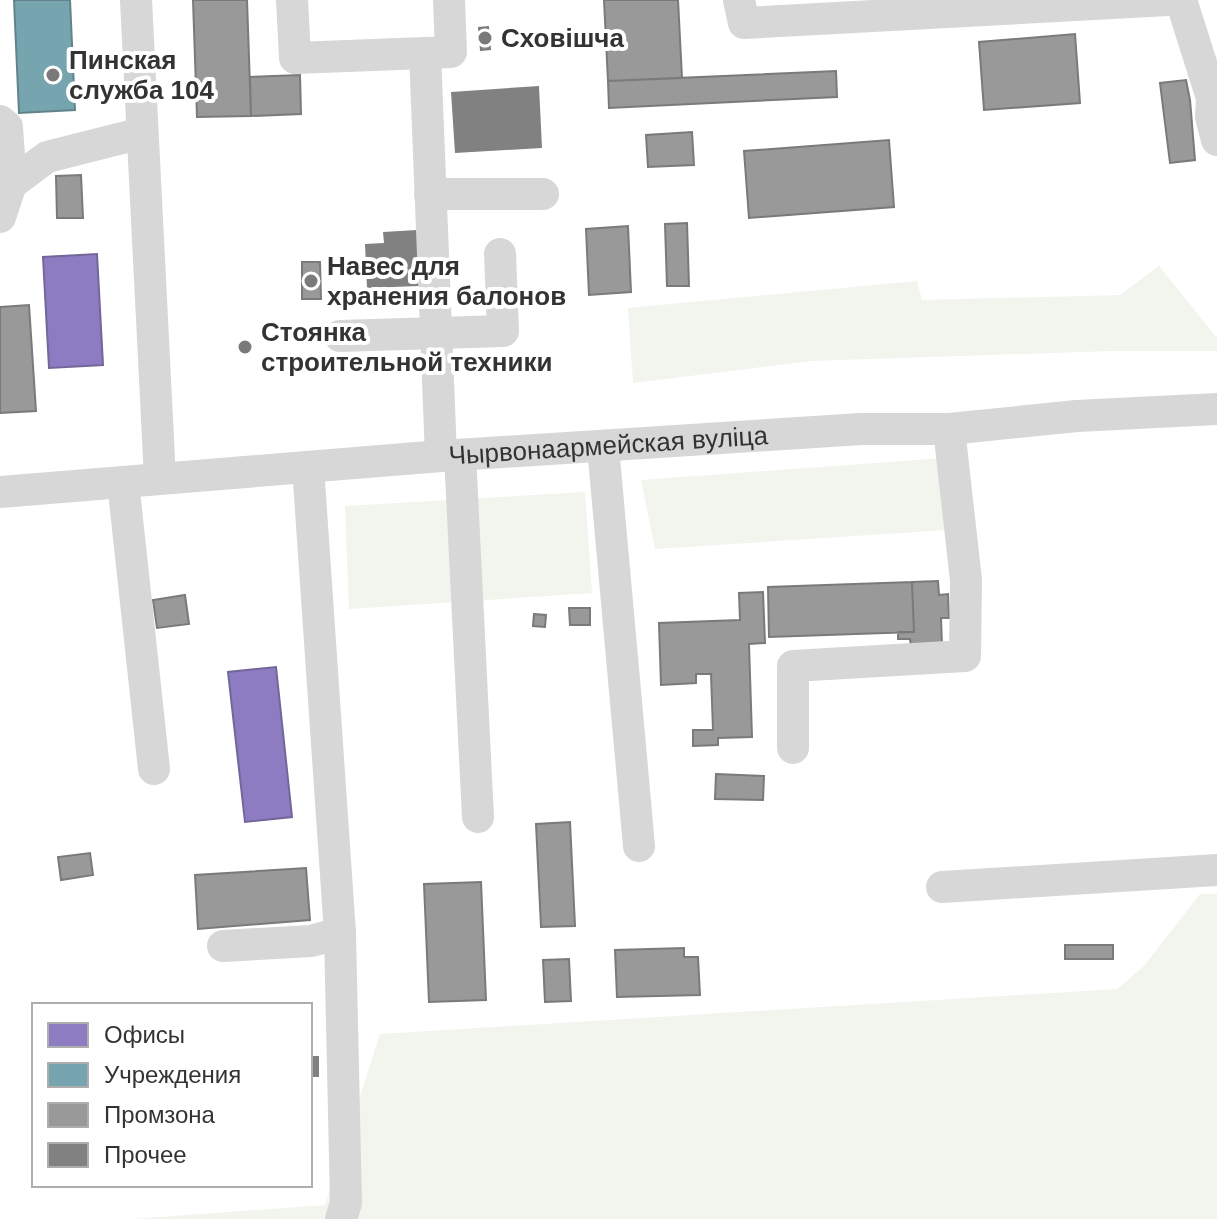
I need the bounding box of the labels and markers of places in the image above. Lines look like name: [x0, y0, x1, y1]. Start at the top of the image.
place label: Сховішча: [501, 23, 624, 53]
marker: Сховішча: [476, 29, 494, 47]
place label: Пинская служба 104: [69, 45, 215, 105]
marker: Пинская служба 104: [44, 66, 62, 84]
place label: Навес для хранения балонов: [327, 251, 566, 311]
marker: Навес для хранения балонов: [302, 272, 320, 290]
place label: Стоянка строительной техники: [261, 317, 552, 377]
marker: Стоянка строительной техники: [236, 338, 254, 356]

